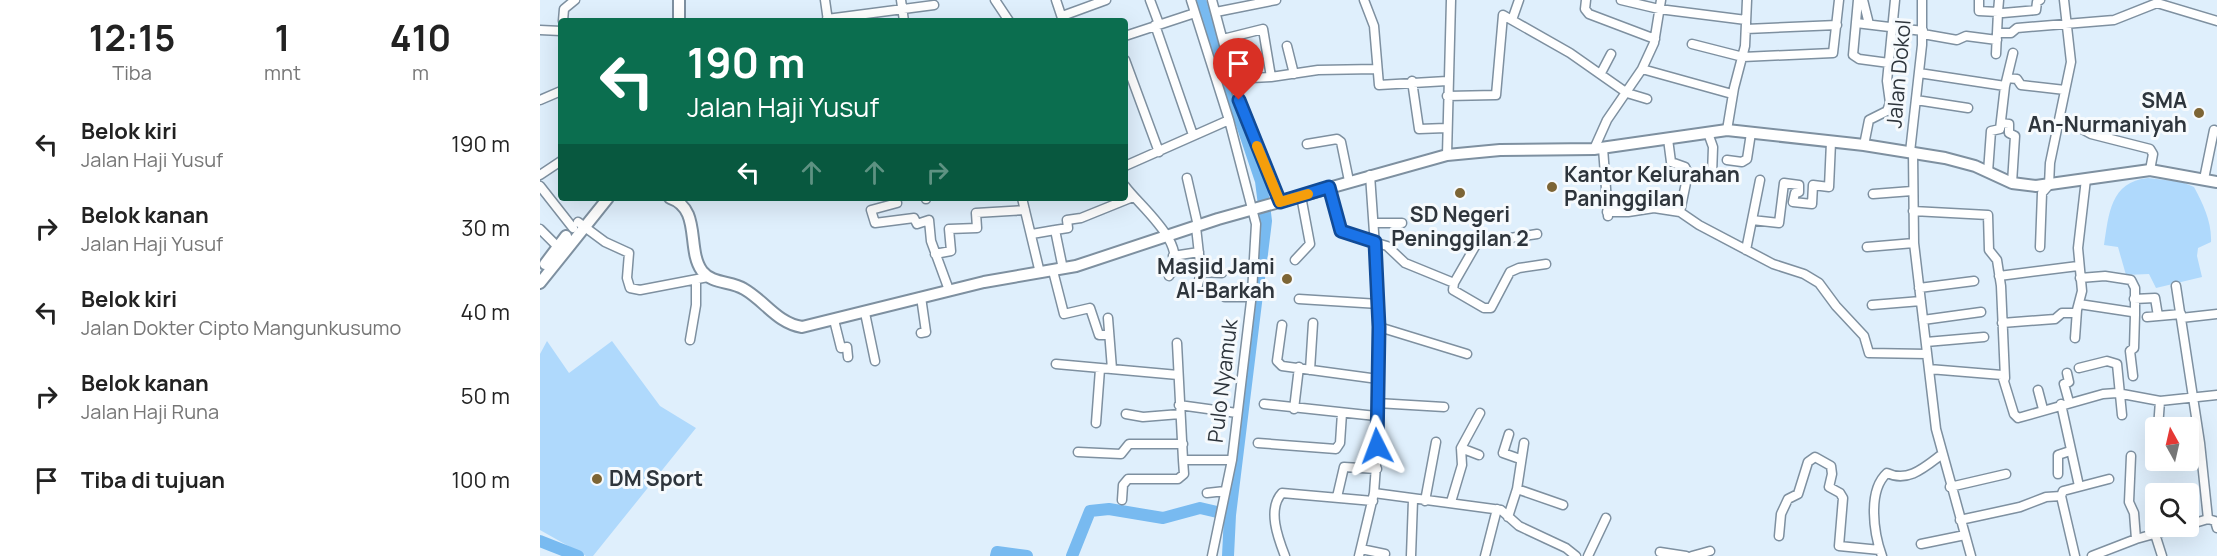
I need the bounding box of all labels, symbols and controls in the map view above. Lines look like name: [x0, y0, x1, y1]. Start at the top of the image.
text: 12:15: [89, 13, 175, 62]
text: 1: [275, 13, 290, 62]
text: 410: [390, 13, 451, 62]
street label: Jalan Dokol: [1879, 19, 1917, 129]
text: 190 m: [687, 33, 805, 91]
pin: [1213, 38, 1264, 100]
icon: left: [588, 42, 666, 120]
icon: arrive: [1222, 47, 1255, 80]
text: Tiba: [112, 59, 152, 86]
text: mnt: [264, 59, 301, 86]
text: m: [412, 59, 429, 86]
place label: SMA An-Nurmaniyah: [2028, 86, 2187, 138]
text: Jalan Haji Yusuf: [687, 88, 879, 125]
marker: SMA An-Nurmaniyah: [2192, 106, 2206, 120]
text: Belok kiri: [81, 116, 177, 146]
icon: left: [30, 128, 63, 161]
text: 190 m: [451, 129, 510, 159]
text: Jalan Haji Yusuf: [81, 146, 223, 173]
icon: left: [732, 156, 765, 189]
icon: ahead: [795, 156, 828, 189]
icon: ahead: [858, 156, 891, 189]
icon: right: [921, 156, 954, 189]
place label: Kantor Kelurahan Paninggilan: [1564, 160, 1740, 212]
marker: Kantor Kelurahan Paninggilan: [1545, 180, 1559, 194]
marker: SD Negeri Peninggilan 2: [1453, 186, 1467, 200]
text: Belok kanan: [81, 200, 209, 230]
place label: SD Negeri Peninggilan 2: [1391, 200, 1529, 252]
icon: right: [30, 212, 63, 245]
text: 30 m: [461, 213, 510, 243]
text: Jalan Haji Yusuf: [81, 230, 223, 257]
place label: Masjid Jami Al-Barkah: [1157, 252, 1275, 304]
marker: Masjid Jami Al-Barkah: [1280, 272, 1294, 286]
text: Belok kiri: [81, 284, 177, 314]
icon: left: [30, 296, 63, 329]
text: 40 m: [461, 297, 510, 327]
text: Jalan Dokter Cipto Mangunkusumo: [81, 314, 401, 341]
street label: Pulo Nyamuk: [1201, 317, 1244, 444]
text: Belok kanan: [81, 368, 209, 398]
icon: right: [30, 380, 63, 413]
text: 50 m: [461, 381, 510, 411]
text: Jalan Haji Runa: [81, 398, 219, 425]
position arrow: [1345, 414, 1409, 478]
north arrow: [2145, 417, 2199, 471]
map controls: [2145, 417, 2199, 537]
icon: arrive: [30, 464, 63, 497]
place label: DM Sport: [609, 464, 703, 492]
text: Tiba di tujuan: [81, 465, 225, 495]
text: 100 m: [452, 465, 510, 495]
marker: DM Sport: [590, 472, 604, 486]
button: search: [2145, 483, 2199, 537]

